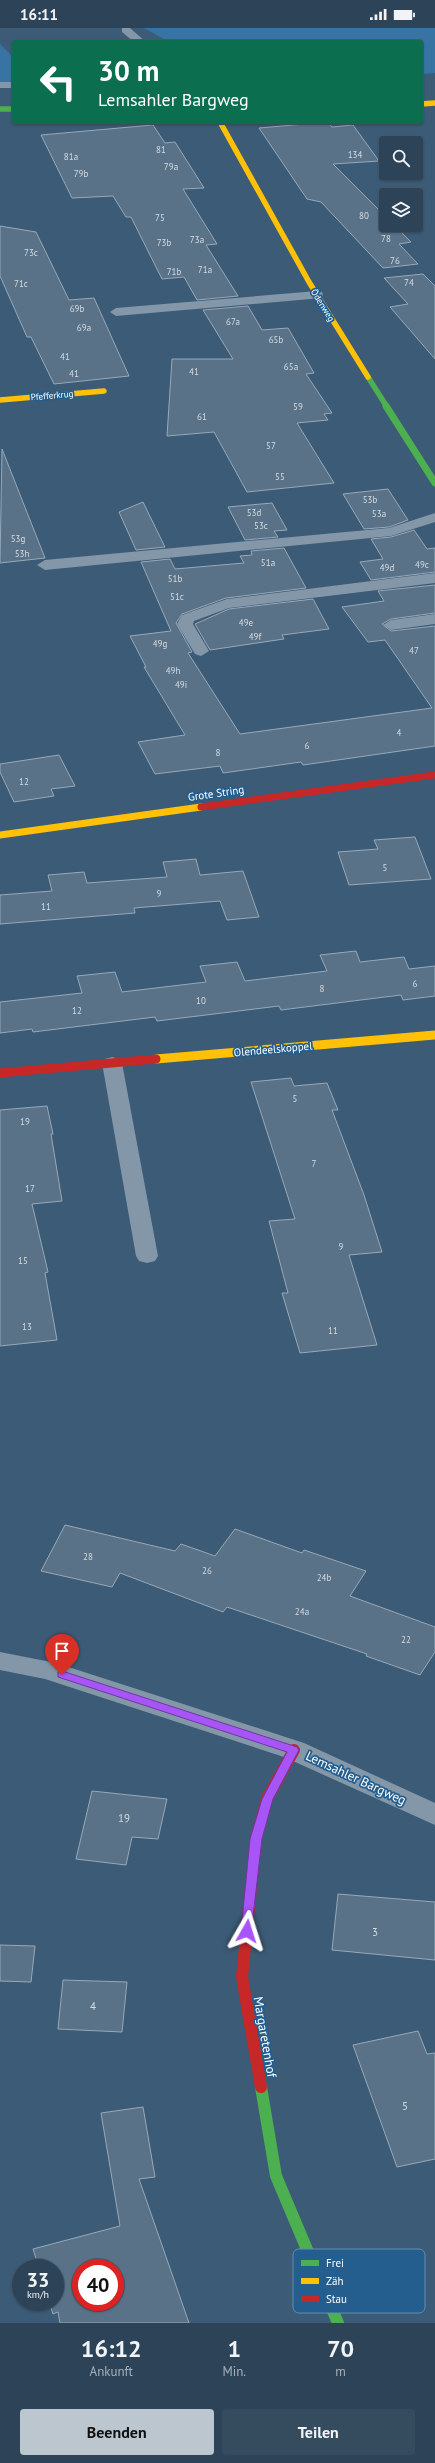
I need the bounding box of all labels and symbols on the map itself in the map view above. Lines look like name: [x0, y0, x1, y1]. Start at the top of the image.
house number: 81: [156, 144, 166, 155]
house number: 134: [348, 149, 362, 160]
house number: 81a: [64, 151, 78, 162]
house number: 79a: [164, 161, 178, 172]
house number: 79b: [74, 168, 88, 179]
house number: 80: [359, 210, 369, 221]
house number: 75: [155, 212, 165, 223]
house number: 78: [381, 233, 391, 244]
house number: 73a: [190, 234, 204, 245]
house number: 73b: [157, 237, 171, 248]
house number: 73c: [24, 247, 38, 258]
house number: 76: [390, 255, 400, 266]
house number: 71a: [198, 264, 212, 275]
house number: 71b: [167, 266, 181, 277]
house number: 74: [404, 277, 414, 288]
house number: 71c: [14, 278, 28, 289]
street label: Ödenweg: [309, 287, 337, 323]
house number: 69b: [70, 303, 84, 314]
house number: 67a: [226, 316, 240, 327]
house number: 69a: [77, 322, 91, 333]
house number: 65b: [269, 334, 283, 345]
house number: 41: [60, 351, 70, 362]
house number: 65a: [284, 361, 298, 372]
house number: 41: [189, 366, 199, 377]
house number: 41: [69, 368, 79, 379]
street label: Pfefferkrug: [30, 388, 74, 402]
house number: 59: [293, 401, 303, 412]
house number: 61: [197, 411, 207, 422]
house number: 57: [266, 440, 276, 451]
house number: 55: [275, 471, 285, 482]
house number: 53b: [363, 494, 377, 505]
house number: 53d: [247, 507, 261, 518]
house number: 53a: [372, 508, 386, 519]
house number: 53c: [254, 520, 268, 531]
house number: 53g: [11, 533, 25, 544]
house number: 53h: [15, 548, 29, 559]
house number: 51a: [261, 557, 275, 568]
house number: 49c: [415, 559, 429, 570]
house number: 49d: [380, 562, 394, 573]
house number: 51b: [168, 573, 182, 584]
house number: 51c: [170, 591, 184, 602]
house number: 49e: [239, 617, 254, 628]
house number: 49f: [249, 631, 262, 642]
house number: 49g: [153, 638, 167, 649]
house number: 47: [409, 645, 419, 656]
house number: 49h: [166, 665, 180, 676]
house number: 49i: [175, 679, 187, 690]
house number: 4: [397, 727, 402, 738]
house number: 6: [305, 740, 310, 751]
house number: 8: [216, 747, 221, 758]
house number: 12: [19, 776, 29, 787]
street label: Grote String: [187, 782, 245, 804]
house number: 5: [383, 862, 388, 873]
house number: 9: [157, 888, 162, 899]
house number: 11: [41, 901, 51, 912]
house number: 6: [413, 978, 418, 989]
house number: 8: [320, 983, 325, 994]
house number: 10: [196, 995, 206, 1006]
house number: 12: [72, 1005, 82, 1016]
street label: Olendeelskoppel: [233, 1039, 314, 1059]
house number: 5: [293, 1093, 298, 1104]
house number: 19: [20, 1116, 30, 1127]
house number: 7: [312, 1158, 317, 1169]
house number: 17: [25, 1183, 35, 1194]
house number: 9: [339, 1241, 344, 1252]
house number: 15: [18, 1255, 28, 1266]
house number: 13: [22, 1321, 32, 1332]
house number: 11: [328, 1325, 338, 1336]
house number: 28: [83, 1551, 93, 1562]
house number: 26: [202, 1565, 212, 1576]
house number: 24b: [317, 1572, 331, 1583]
house number: 24a: [295, 1606, 309, 1617]
pin: [45, 1634, 79, 1675]
house number: 22: [401, 1634, 411, 1645]
street label: Lemsahler Bargweg: [303, 1747, 409, 1809]
house number: 19: [118, 1811, 130, 1825]
position arrow: [226, 1910, 268, 1952]
house number: 3: [372, 1925, 378, 1939]
street label: Margaretenhof: [250, 1995, 281, 2080]
house number: 4: [90, 1999, 96, 2013]
house number: 5: [402, 2099, 408, 2113]
legend: [293, 2249, 425, 2313]
text: Frei: [326, 2256, 344, 2270]
speed limit sign: 40: [72, 2259, 124, 2311]
text: Zäh: [326, 2274, 343, 2288]
text: Stau: [326, 2292, 347, 2306]

